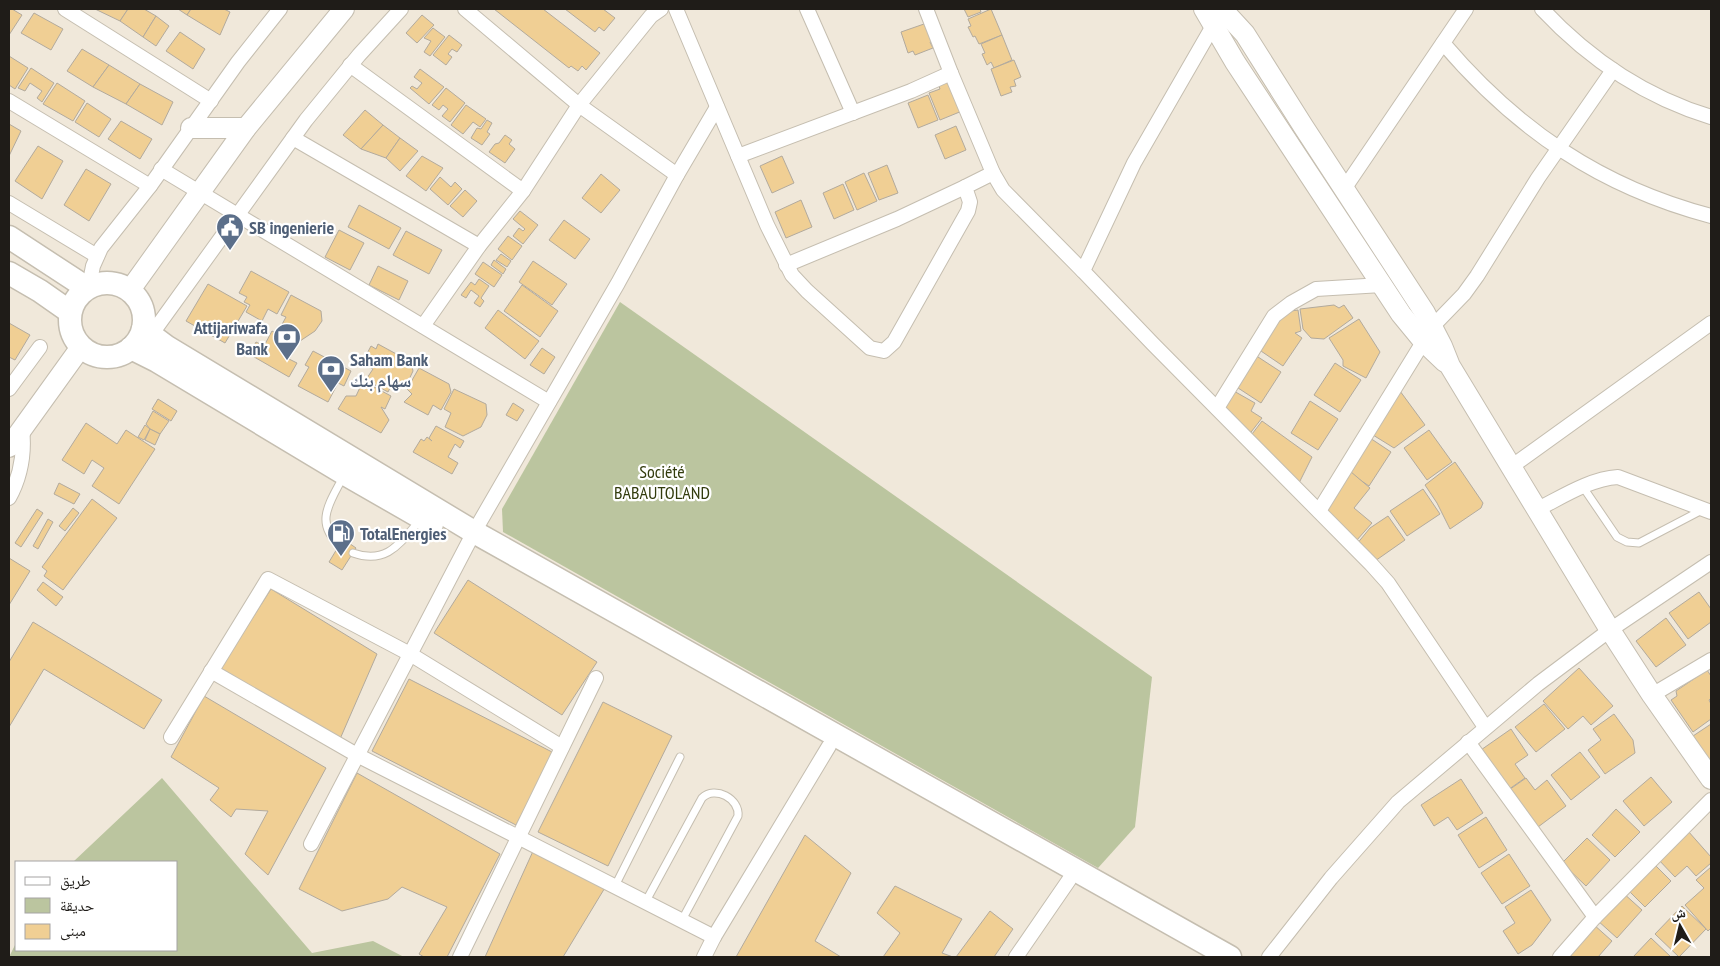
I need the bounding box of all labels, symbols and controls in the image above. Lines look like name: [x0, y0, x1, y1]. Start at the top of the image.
public building icon: SB ingenierie: [215, 212, 245, 251]
place label: SB ingenierie: [249, 216, 334, 239]
place label: Attijariwafa Bank: [193, 316, 269, 360]
bank icon: Attijariwafa Bank: [272, 322, 302, 361]
place label: Saham Bank سهام بنك: [350, 348, 429, 393]
bank icon: Saham Bank سهام بنك: [316, 354, 346, 393]
park label: Société BABAUTOLAND: [614, 460, 710, 504]
fuel station icon: TotalEnergies: [326, 518, 356, 557]
place label: TotalEnergies: [360, 522, 447, 545]
legend: [15, 861, 178, 951]
text: طريق: [60, 871, 91, 891]
text: حديقة: [60, 896, 95, 915]
north arrow: [1655, 901, 1705, 951]
text: ش: [1670, 903, 1687, 923]
text: مبنى: [60, 921, 86, 941]

